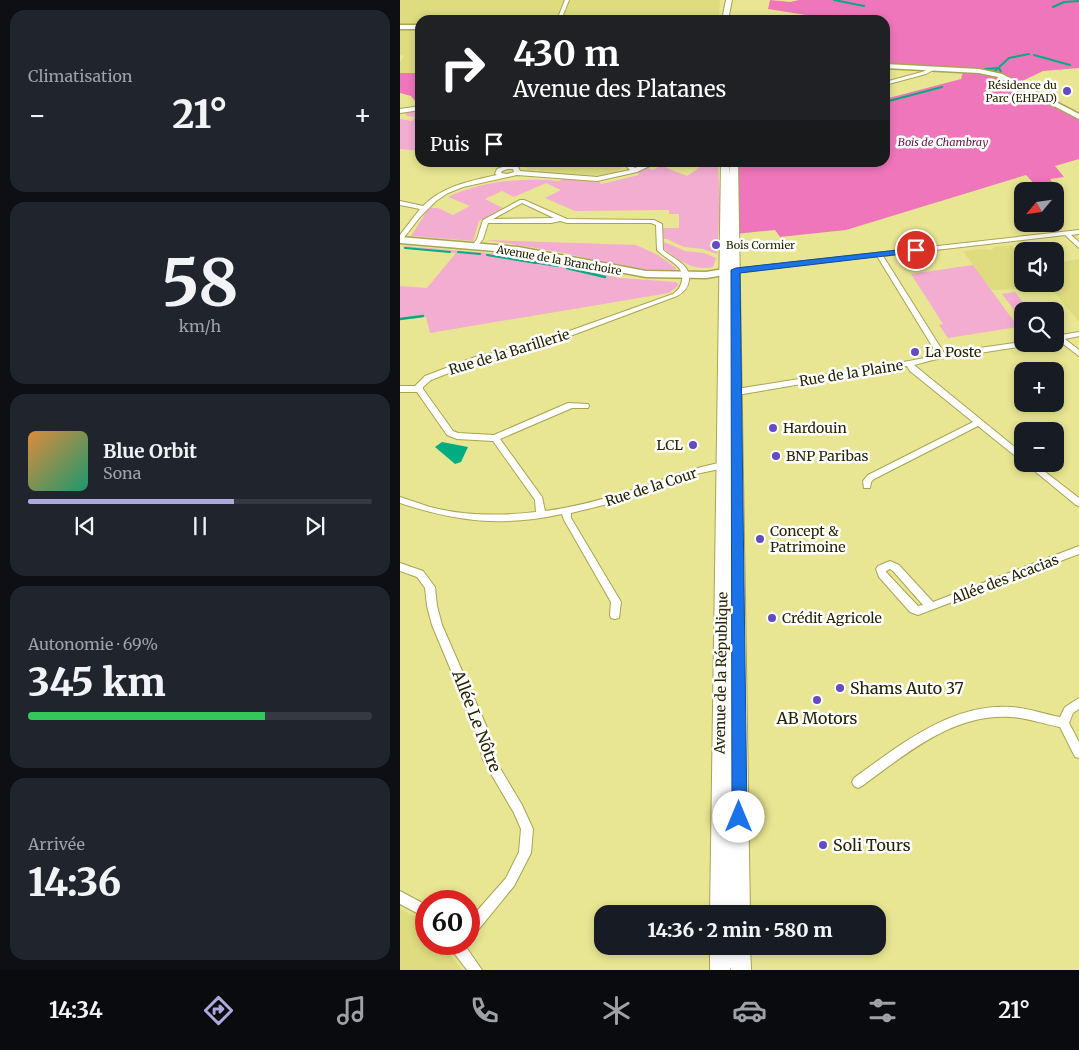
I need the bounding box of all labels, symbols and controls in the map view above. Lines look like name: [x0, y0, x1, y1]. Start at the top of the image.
text: 430 m: [513, 32, 619, 76]
icon: right: [430, 35, 495, 100]
text: Climatisation: [28, 66, 132, 86]
text: Avenue des Platanes: [513, 75, 726, 103]
place label: Résidence du Parc (EHPAD): [986, 78, 1057, 105]
marker: Résidence du Parc (EHPAD): [1061, 85, 1073, 97]
text: 21°: [172, 91, 228, 138]
text: −: [28, 97, 47, 133]
text: +: [353, 97, 372, 133]
icon: arrive: [480, 130, 508, 158]
text: Puis: [430, 132, 470, 156]
park label: Bois de Chambray: [898, 135, 988, 149]
north arrow: [1014, 182, 1064, 232]
map controls: [1014, 182, 1064, 472]
pin: [895, 229, 937, 271]
icon: arrive: [902, 236, 930, 264]
place label: Bois Cormier: [726, 238, 795, 252]
marker: Bois Cormier: [710, 239, 722, 251]
text: 58: [161, 242, 239, 324]
street label: Avenue de la Branchoire: [494, 242, 623, 278]
button: sound: [1014, 242, 1064, 292]
button: search: [1014, 302, 1064, 352]
text: km/h: [179, 316, 221, 336]
street label: Rue de la Barillerie: [446, 325, 572, 379]
place label: La Poste: [925, 343, 981, 361]
marker: La Poste: [909, 346, 921, 358]
street label: Rue de la Plaine: [798, 356, 904, 390]
button: +: [1014, 362, 1064, 412]
place label: Hardouin: [783, 419, 847, 437]
marker: Hardouin: [767, 422, 779, 434]
button: −: [1014, 422, 1064, 472]
place label: LCL: [656, 436, 683, 454]
text: Blue Orbit: [103, 439, 197, 463]
marker: LCL: [687, 439, 699, 451]
place label: BNP Paribas: [786, 447, 869, 465]
marker: BNP Paribas: [770, 450, 782, 462]
text: Sona: [103, 463, 141, 483]
street label: Rue de la Cour: [603, 464, 699, 510]
icon: previous: [71, 512, 99, 540]
icon: pause: [186, 512, 214, 540]
icon: next: [301, 512, 329, 540]
place label: Concept & Patrimoine: [770, 522, 846, 556]
marker: Concept & Patrimoine: [754, 533, 766, 545]
street label: Allée des Acacias: [948, 550, 1061, 608]
street label: Avenue de la République: [711, 592, 731, 755]
place label: Crédit Agricole: [782, 609, 882, 627]
marker: Crédit Agricole: [766, 612, 778, 624]
text: Autonomie · 69%: [28, 634, 158, 654]
text: 345 km: [28, 659, 166, 706]
street label: Allée Le Nôtre: [448, 666, 506, 775]
place label: Shams Auto 37: [850, 678, 964, 698]
marker: Shams Auto 37: [834, 682, 846, 694]
marker: AB Motors: [811, 694, 823, 706]
place label: AB Motors: [776, 708, 858, 728]
position arrow: [712, 790, 764, 842]
text: Arrivée: [28, 834, 85, 854]
place label: Soli Tours: [833, 835, 911, 855]
marker: Soli Tours: [817, 839, 829, 851]
text: 14:36: [28, 859, 121, 906]
speed limit sign: 60: [415, 890, 480, 955]
text: 14:36 · 2 min · 580 m: [647, 918, 833, 942]
icon: directions: [201, 993, 236, 1028]
icon: music: [334, 993, 369, 1028]
icon: phone: [467, 993, 502, 1028]
icon: climate: [599, 993, 634, 1028]
icon: car: [732, 993, 767, 1028]
icon: filters: [865, 993, 900, 1028]
text: 14:34: [49, 996, 103, 1024]
text: 21°: [998, 996, 1030, 1024]

